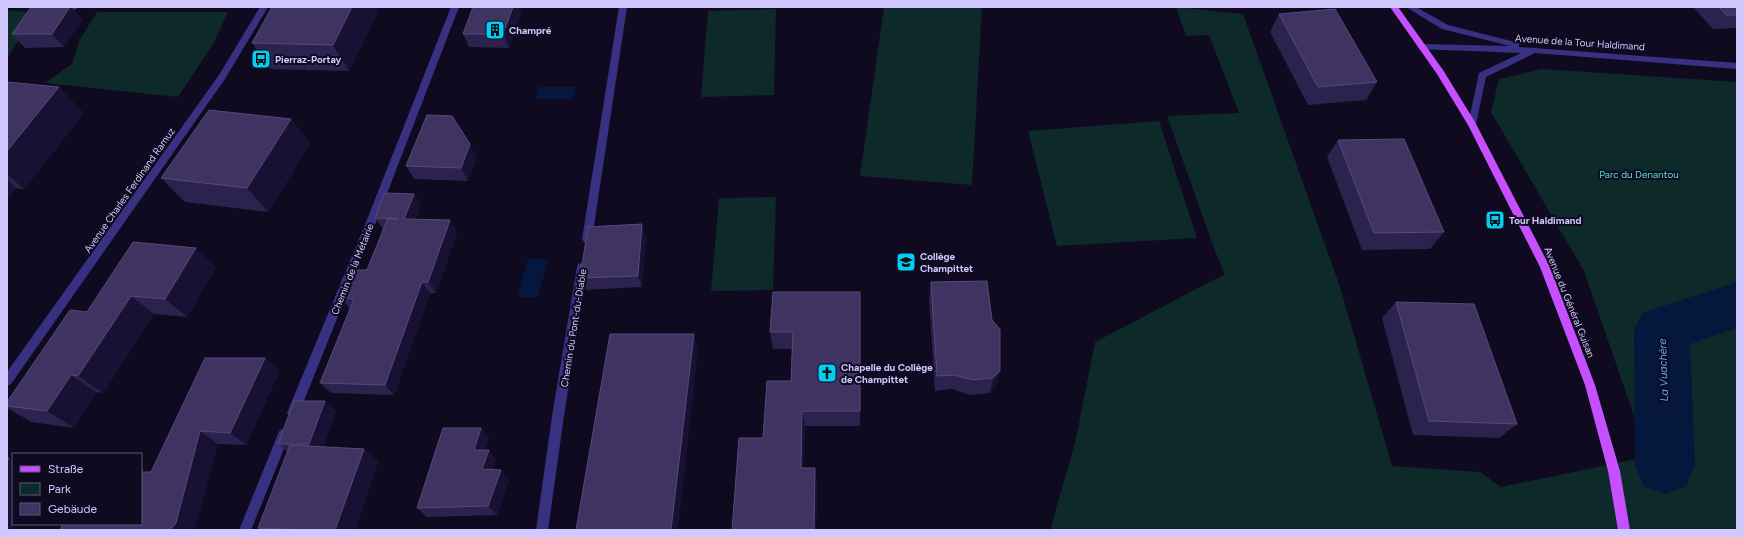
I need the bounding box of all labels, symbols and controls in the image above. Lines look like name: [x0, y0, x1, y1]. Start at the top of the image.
building icon: Champré: [484, 19, 506, 41]
place label: Champré: [509, 24, 552, 37]
street label: Avenue de la Tour Haldimand: [1515, 31, 1645, 54]
bus stop icon: Pierraz-Portay: [250, 48, 272, 70]
place label: Pierraz-Portay: [275, 53, 342, 66]
street label: Avenue Charles Ferdinand Ramuz: [81, 125, 178, 255]
park label: Parc du Denantou: [1599, 168, 1679, 181]
bus stop icon: Tour Haldimand: [1484, 209, 1506, 231]
place label: Tour Haldimand: [1509, 214, 1581, 227]
street label: Chemin de la Métairie: [328, 221, 377, 317]
street label: Avenue du Général Guisan: [1541, 245, 1598, 360]
place label: Collège Champittet: [920, 250, 973, 275]
school or university icon: Collège Champittet: [895, 251, 917, 273]
street label: Chemin du Pont-du-Diable: [558, 268, 589, 388]
water label: La Vuachère: [1656, 338, 1671, 402]
place label: Chapelle du Collège de Champittet: [841, 361, 933, 386]
church icon: Chapelle du Collège de Champittet: [816, 362, 838, 384]
legend: [12, 453, 142, 525]
text: Straße: [48, 462, 84, 476]
text: Park: [48, 482, 71, 496]
text: Gebäude: [48, 502, 98, 516]

